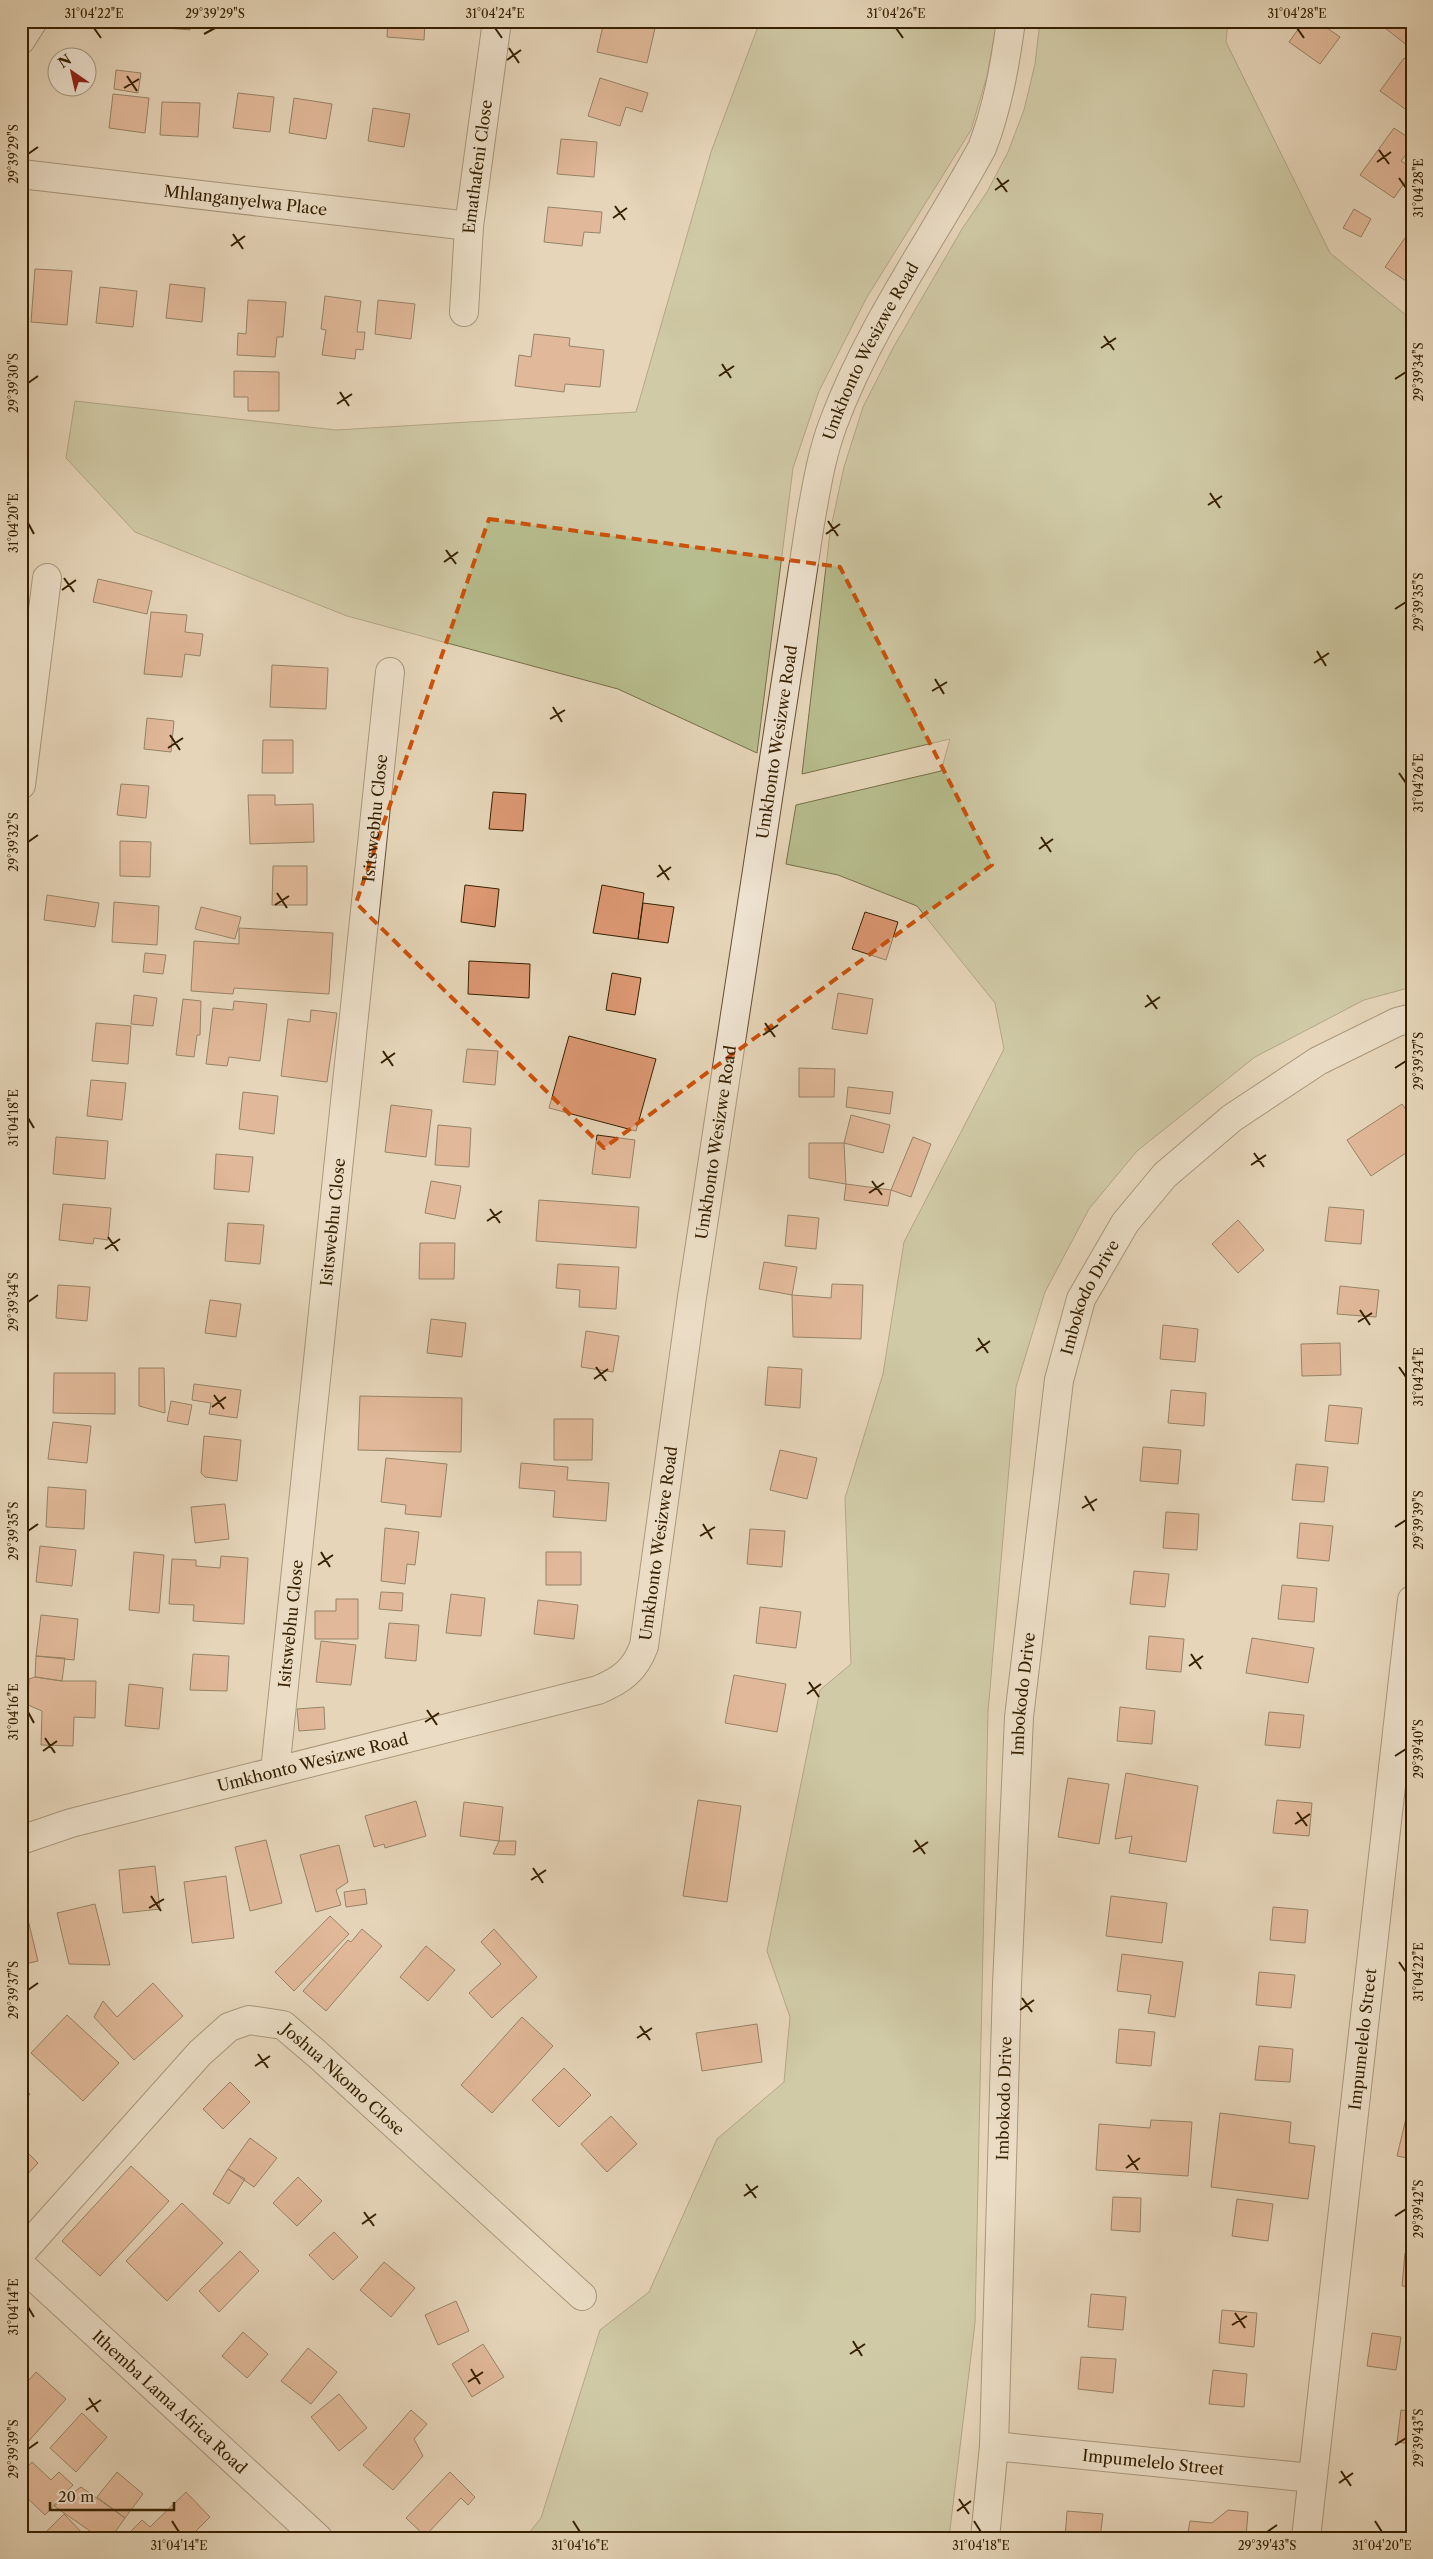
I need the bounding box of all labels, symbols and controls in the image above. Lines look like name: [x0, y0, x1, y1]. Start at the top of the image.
text: 31°04'22"E: [64, 6, 124, 21]
text: 29°39'29"S: [185, 6, 245, 21]
text: 31°04'24"E: [466, 6, 524, 21]
text: 31°04'26"E: [867, 6, 925, 21]
text: 31°04'28"E: [1267, 6, 1327, 21]
north arrow: [48, 48, 98, 98]
text: N: [55, 50, 75, 72]
street label: Emathafeni Close: [459, 98, 496, 234]
text: 29°39'29"S: [6, 124, 21, 184]
text: 31°04'28"E: [1411, 158, 1426, 218]
street label: Mhlanganyelwa Place: [163, 181, 328, 219]
street label: Umkhonto Wesizwe Road: [818, 259, 923, 443]
text: 29°39'34"S: [1411, 342, 1426, 402]
text: 29°39'30"S: [6, 353, 21, 413]
text: 31°04'20"E: [6, 493, 21, 553]
text: 29°39'35"S: [1411, 573, 1426, 631]
street label: Umkhonto Wesizwe Road: [752, 643, 801, 840]
street label: Isitswebhu Close: [358, 753, 391, 883]
text: 31°04'26"E: [1411, 754, 1426, 812]
text: 29°39'32"S: [6, 812, 21, 872]
text: 29°39'37"S: [1411, 1032, 1426, 1090]
street label: Umkhonto Wesizwe Road: [691, 1044, 740, 1241]
text: 31°04'18"E: [6, 1089, 21, 1147]
street label: Isitswebhu Close: [316, 1157, 349, 1287]
street label: Imbokodo Drive: [1056, 1236, 1123, 1357]
text: 29°39'34"S: [6, 1272, 21, 1332]
text: 31°04'24"E: [1411, 1348, 1426, 1406]
street label: Umkhonto Wesizwe Road: [635, 1445, 681, 1642]
text: 29°39'39"S: [1411, 1490, 1426, 1550]
text: 29°39'35"S: [6, 1502, 21, 1560]
street label: Isitswebhu Close: [274, 1559, 307, 1689]
street label: Imbokodo Drive: [1007, 1631, 1039, 1756]
text: 31°04'16"E: [6, 1683, 21, 1741]
text: 29°39'40"S: [1411, 1719, 1426, 1779]
street label: Umkhonto Wesizwe Road: [215, 1728, 410, 1796]
text: 31°04'22"E: [1411, 1942, 1426, 2002]
text: 29°39'37"S: [6, 1961, 21, 2019]
street label: Impumelelo Street: [1344, 1967, 1380, 2111]
street label: Joshua Nkomo Close: [276, 2017, 409, 2139]
street label: Imbokodo Drive: [992, 2036, 1016, 2161]
text: 29°39'42"S: [1411, 2180, 1426, 2239]
text: 31°04'14"E: [6, 2278, 21, 2336]
street label: Ithemba Lama Africa Road: [88, 2326, 251, 2478]
text: 29°39'43"S: [1411, 2409, 1426, 2467]
text: 29°39'39"S: [6, 2419, 21, 2479]
street label: Impumelelo Street: [1081, 2445, 1225, 2479]
scale bar: [50, 2479, 174, 2511]
text: 20 m: [58, 2487, 94, 2506]
text: 31°04'14"E: [150, 2538, 208, 2553]
text: 31°04'16"E: [551, 2538, 609, 2553]
text: 31°04'18"E: [952, 2538, 1010, 2553]
text: 29°39'43"S: [1238, 2538, 1296, 2553]
text: 31°04'20"E: [1352, 2538, 1412, 2553]

